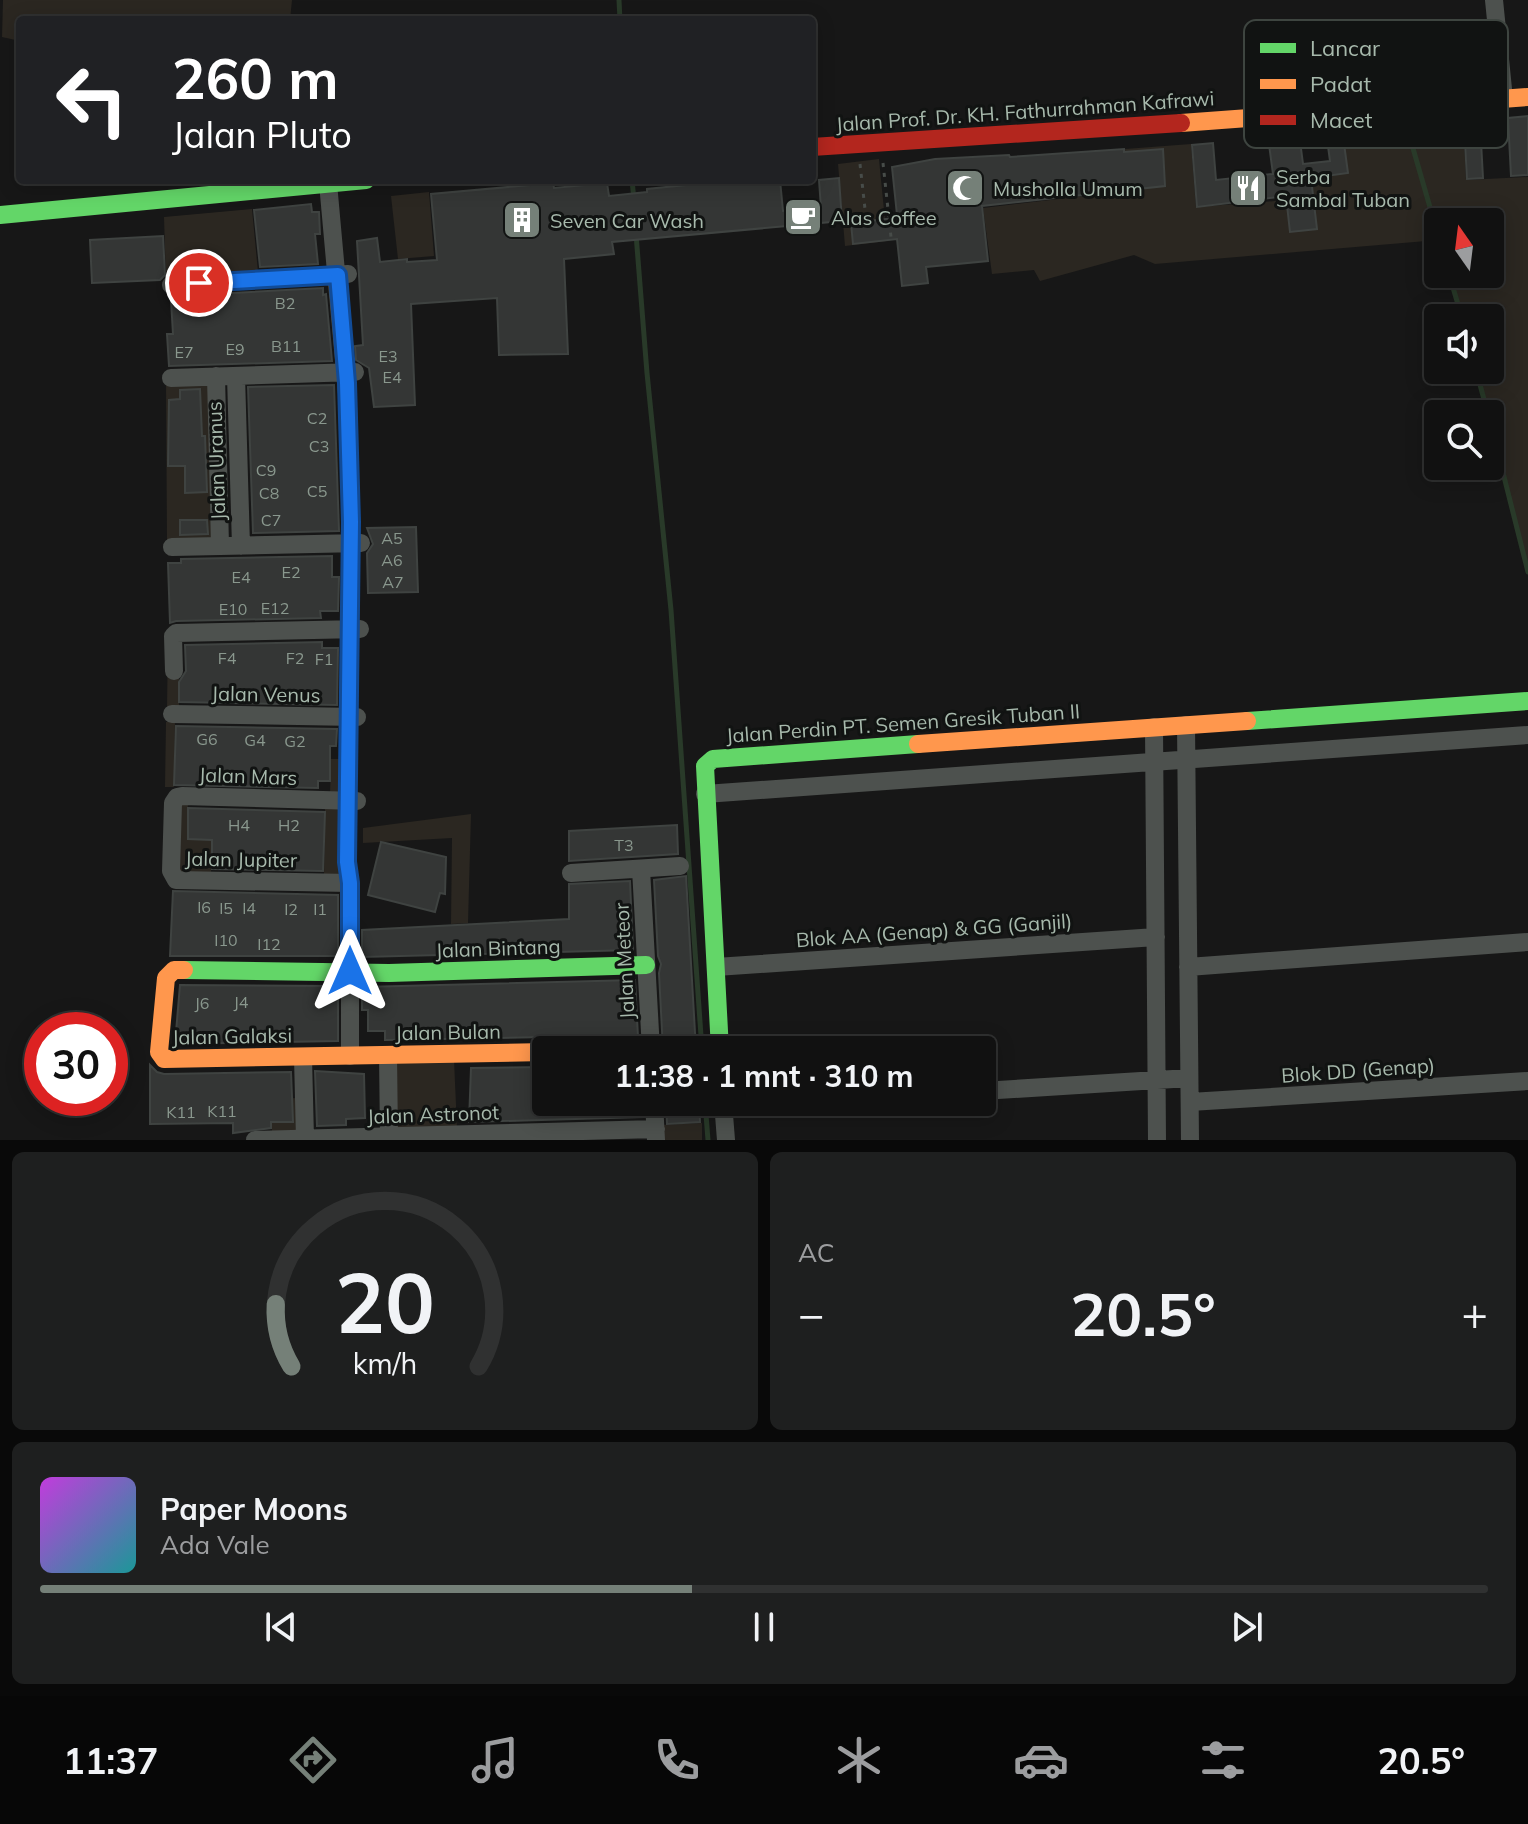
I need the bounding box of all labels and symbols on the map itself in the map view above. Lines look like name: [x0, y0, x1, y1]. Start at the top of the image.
legend: [1244, 20, 1508, 148]
text: Lancar: [1310, 34, 1380, 62]
text: Padat: [1310, 70, 1371, 98]
street label: Jalan Prof. Dr. KH. Fathurrahman Kafrawi: [835, 85, 1215, 137]
text: Macet: [1310, 106, 1373, 134]
place label: Serba Sambal Tuban: [1276, 164, 1410, 212]
mosque icon: Musholla Umum: [944, 167, 986, 209]
restaurant icon: Serba Sambal Tuban: [1227, 167, 1269, 209]
place label: Musholla Umum: [993, 176, 1143, 201]
cafe icon: Alas Coffee: [782, 196, 824, 238]
building icon: Seven Car Wash: [501, 199, 543, 241]
place label: Alas Coffee: [831, 205, 937, 230]
place label: Seven Car Wash: [550, 208, 704, 233]
north arrow: [1424, 208, 1504, 288]
pin: [165, 249, 233, 317]
house number: B2: [275, 293, 295, 313]
house number: B11: [271, 336, 301, 356]
house number: E9: [225, 339, 245, 359]
house number: E7: [174, 342, 194, 362]
house number: E3: [378, 346, 398, 366]
house number: E4: [382, 367, 402, 387]
street label: Jalan Uranus: [201, 401, 231, 521]
house number: C2: [307, 408, 327, 428]
house number: C3: [309, 436, 329, 456]
house number: C9: [256, 460, 276, 480]
house number: C5: [307, 481, 327, 501]
house number: C8: [259, 483, 279, 503]
house number: C7: [261, 510, 281, 530]
house number: A5: [381, 528, 403, 548]
house number: A6: [381, 550, 403, 570]
house number: E2: [281, 562, 301, 582]
house number: E4: [231, 567, 251, 587]
house number: A7: [382, 572, 404, 592]
house number: E12: [261, 598, 289, 618]
house number: E10: [219, 599, 247, 619]
house number: F4: [218, 648, 237, 668]
house number: F2: [286, 648, 304, 668]
house number: F1: [315, 649, 333, 669]
street label: Jalan Venus: [211, 681, 321, 707]
street label: Jalan Perdin PT. Semen Gresik Tuban II: [725, 698, 1081, 748]
house number: G6: [196, 729, 218, 749]
house number: G4: [244, 730, 266, 750]
house number: G2: [284, 731, 306, 751]
street label: Jalan Mars: [198, 762, 298, 790]
house number: H4: [228, 815, 250, 835]
house number: H2: [278, 815, 300, 835]
house number: T3: [614, 835, 634, 855]
street label: Jalan Jupiter: [185, 846, 298, 872]
house number: I6: [197, 897, 211, 917]
house number: I5: [219, 898, 233, 918]
house number: I4: [242, 898, 256, 918]
house number: I2: [284, 899, 298, 919]
house number: I1: [313, 899, 327, 919]
street label: Jalan Meteor: [608, 901, 640, 1020]
street label: Blok AA (Genap) & GG (Ganjil): [795, 908, 1073, 952]
position arrow: [308, 929, 392, 1013]
house number: I10: [214, 930, 238, 950]
street label: Jalan Bintang: [435, 933, 561, 963]
house number: I12: [257, 934, 281, 954]
house number: J4: [234, 992, 249, 1012]
house number: J6: [195, 993, 209, 1013]
speed limit sign: 30: [24, 1012, 128, 1116]
street label: Jalan Bulan: [395, 1019, 501, 1045]
street label: Jalan Galaksi: [172, 1022, 292, 1050]
street label: Blok DD (Genap): [1280, 1052, 1436, 1088]
street label: Jalan Astronot: [366, 1099, 500, 1129]
house number: K11: [207, 1101, 237, 1121]
house number: K11: [166, 1102, 196, 1122]

